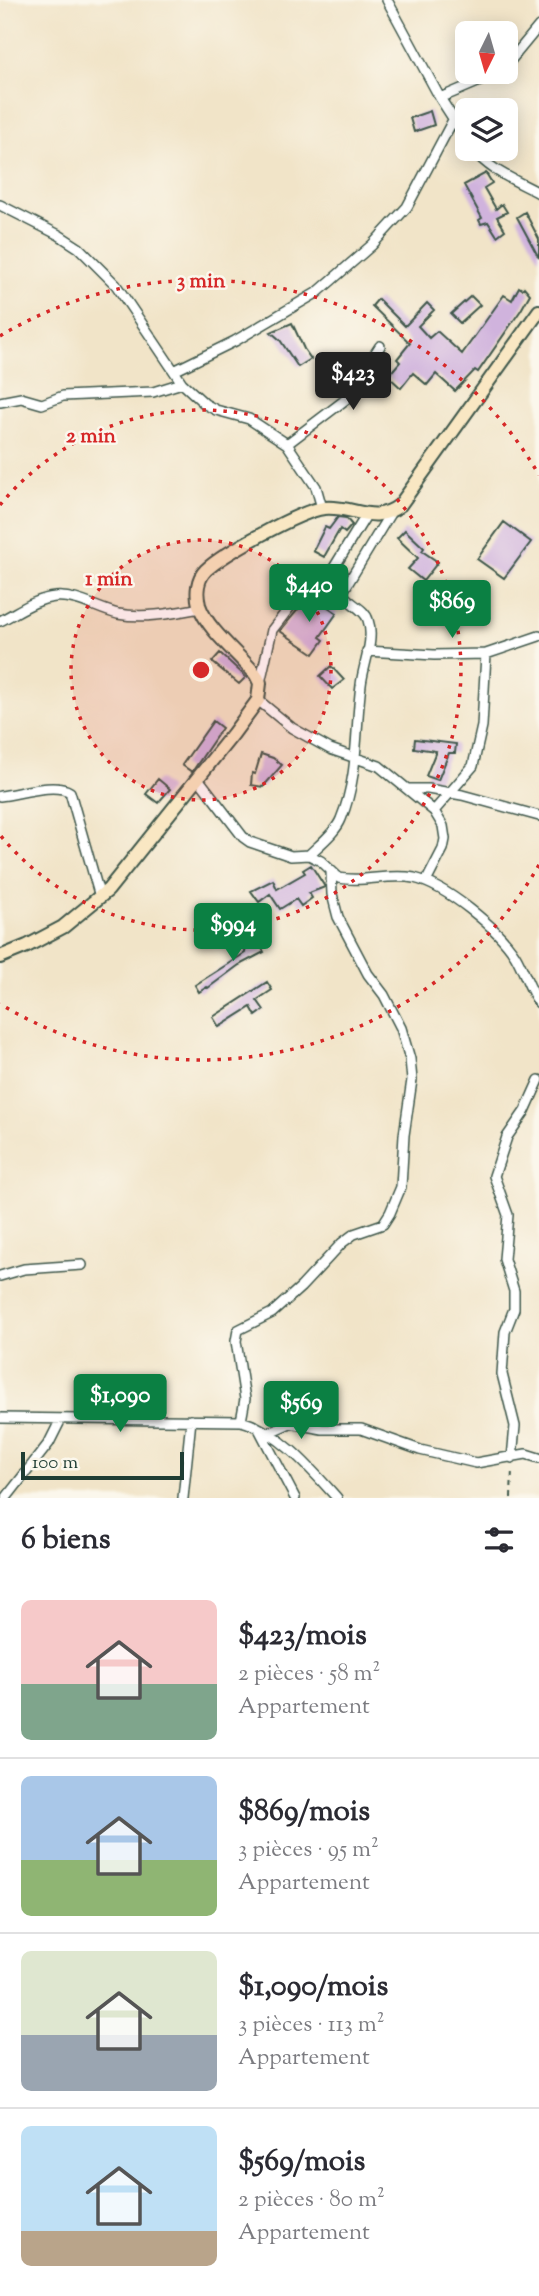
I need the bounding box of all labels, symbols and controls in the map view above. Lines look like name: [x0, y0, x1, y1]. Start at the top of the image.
north arrow: [455, 21, 518, 84]
map controls: [455, 21, 518, 161]
button: layers: [455, 98, 518, 161]
text: 3 min: [177, 267, 226, 297]
pin: $423: [312, 352, 394, 412]
text: $423: [331, 358, 375, 391]
text: 2 min: [66, 422, 117, 452]
pin: $440: [268, 564, 350, 624]
text: 1 min: [85, 565, 133, 595]
text: $440: [285, 570, 333, 603]
pin: $869: [411, 580, 493, 640]
text: $869: [429, 586, 475, 619]
centre of rings: [189, 658, 213, 682]
pin: $994: [192, 904, 274, 963]
text: $994: [210, 909, 256, 942]
pin: $1,090: [63, 1374, 177, 1434]
text: $1,090: [90, 1380, 150, 1413]
pin: $569: [260, 1382, 342, 1441]
text: $569: [280, 1387, 322, 1420]
scale bar: [21, 1449, 184, 1481]
text: 100 m: [32, 1450, 78, 1477]
text: 6 biens: [21, 1519, 111, 1562]
icon: filters: [480, 1521, 518, 1559]
text: $423/mois: [238, 1615, 367, 1658]
icon: home: [77, 1628, 161, 1712]
text: 2 pièces · 58 m²: [238, 1658, 380, 1691]
text: Appartement: [238, 1691, 370, 1724]
text: $869/mois: [238, 1791, 370, 1834]
icon: home: [77, 1804, 161, 1888]
text: 3 pièces · 95 m²: [238, 1834, 379, 1867]
text: Appartement: [238, 1867, 370, 1900]
text: $1,090/mois: [238, 1966, 388, 2009]
icon: home: [77, 1979, 161, 2063]
text: 3 pièces · 113 m²: [238, 2009, 384, 2042]
text: Appartement: [238, 2042, 370, 2075]
text: $569/mois: [238, 2141, 365, 2184]
icon: home: [77, 2154, 161, 2238]
text: 2 pièces · 80 m²: [238, 2184, 385, 2217]
text: Appartement: [238, 2217, 370, 2250]

